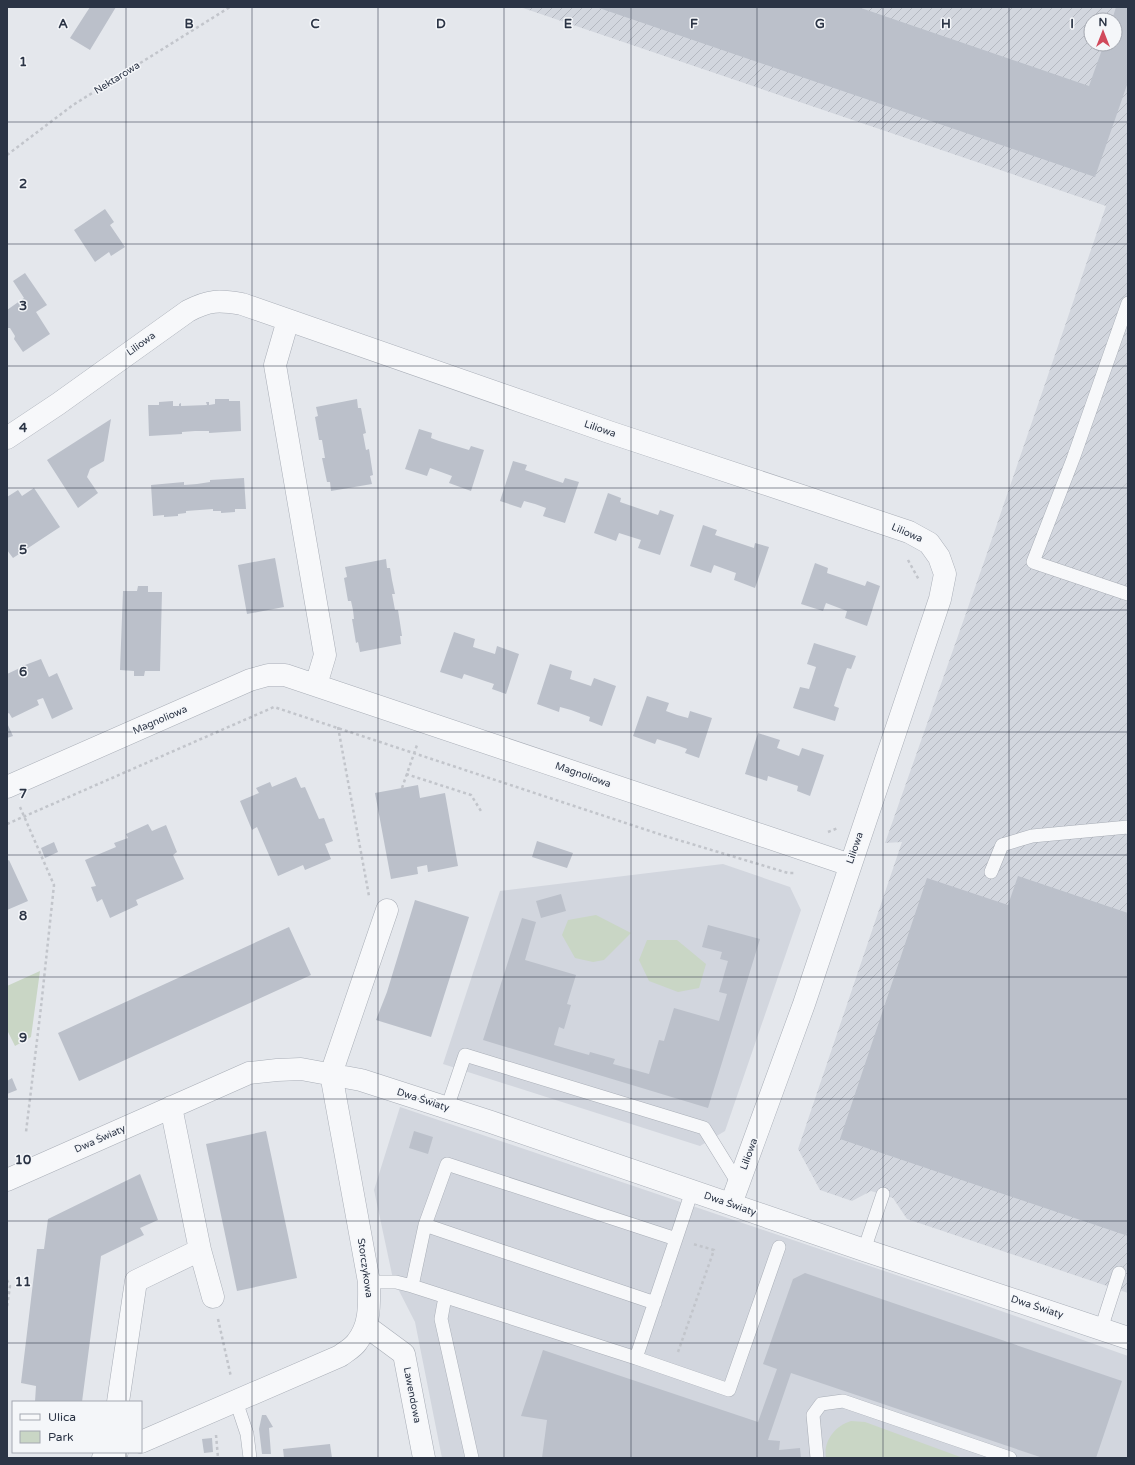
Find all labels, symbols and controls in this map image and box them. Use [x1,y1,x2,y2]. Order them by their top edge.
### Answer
north arrow [1083,12,1123,52]
text: A [58,16,68,32]
text: B [184,16,194,32]
text: C [310,16,320,32]
text: D [436,16,446,32]
text: E [564,16,572,32]
text: F [690,16,698,32]
text: G [815,16,825,32]
text: H [941,16,951,32]
text: I [1070,16,1074,32]
text: N [1099,16,1107,29]
text: 1 [19,54,27,70]
street label: Nektarowa [92,59,142,97]
text: 2 [19,176,27,192]
text: 3 [19,298,27,314]
street label: Liliowa [124,330,158,358]
street label: Liliowa [583,418,617,440]
text: 4 [19,420,28,436]
street label: Liliowa [890,521,924,545]
text: 5 [19,542,27,558]
text: 6 [19,664,27,680]
street label: Magnoliowa [131,703,189,737]
street label: Magnoliowa [554,760,612,790]
text: 7 [19,786,27,802]
street label: Liliowa [844,831,866,865]
text: 8 [19,908,27,924]
text: 9 [19,1030,27,1046]
street label: Dwa Światy [395,1086,451,1114]
street label: Dwa Światy [73,1122,128,1156]
street label: Liliowa [738,1137,760,1171]
text: 10 [15,1152,31,1168]
street label: Dwa Światy [702,1189,758,1219]
street label: Storczykowa [355,1237,375,1299]
text: 11 [15,1274,31,1290]
street label: Dwa Światy [1009,1293,1065,1321]
street label: Lawendowa [401,1366,423,1424]
legend [12,1401,142,1453]
text: Ulica [48,1410,76,1424]
text: Park [48,1430,74,1444]

